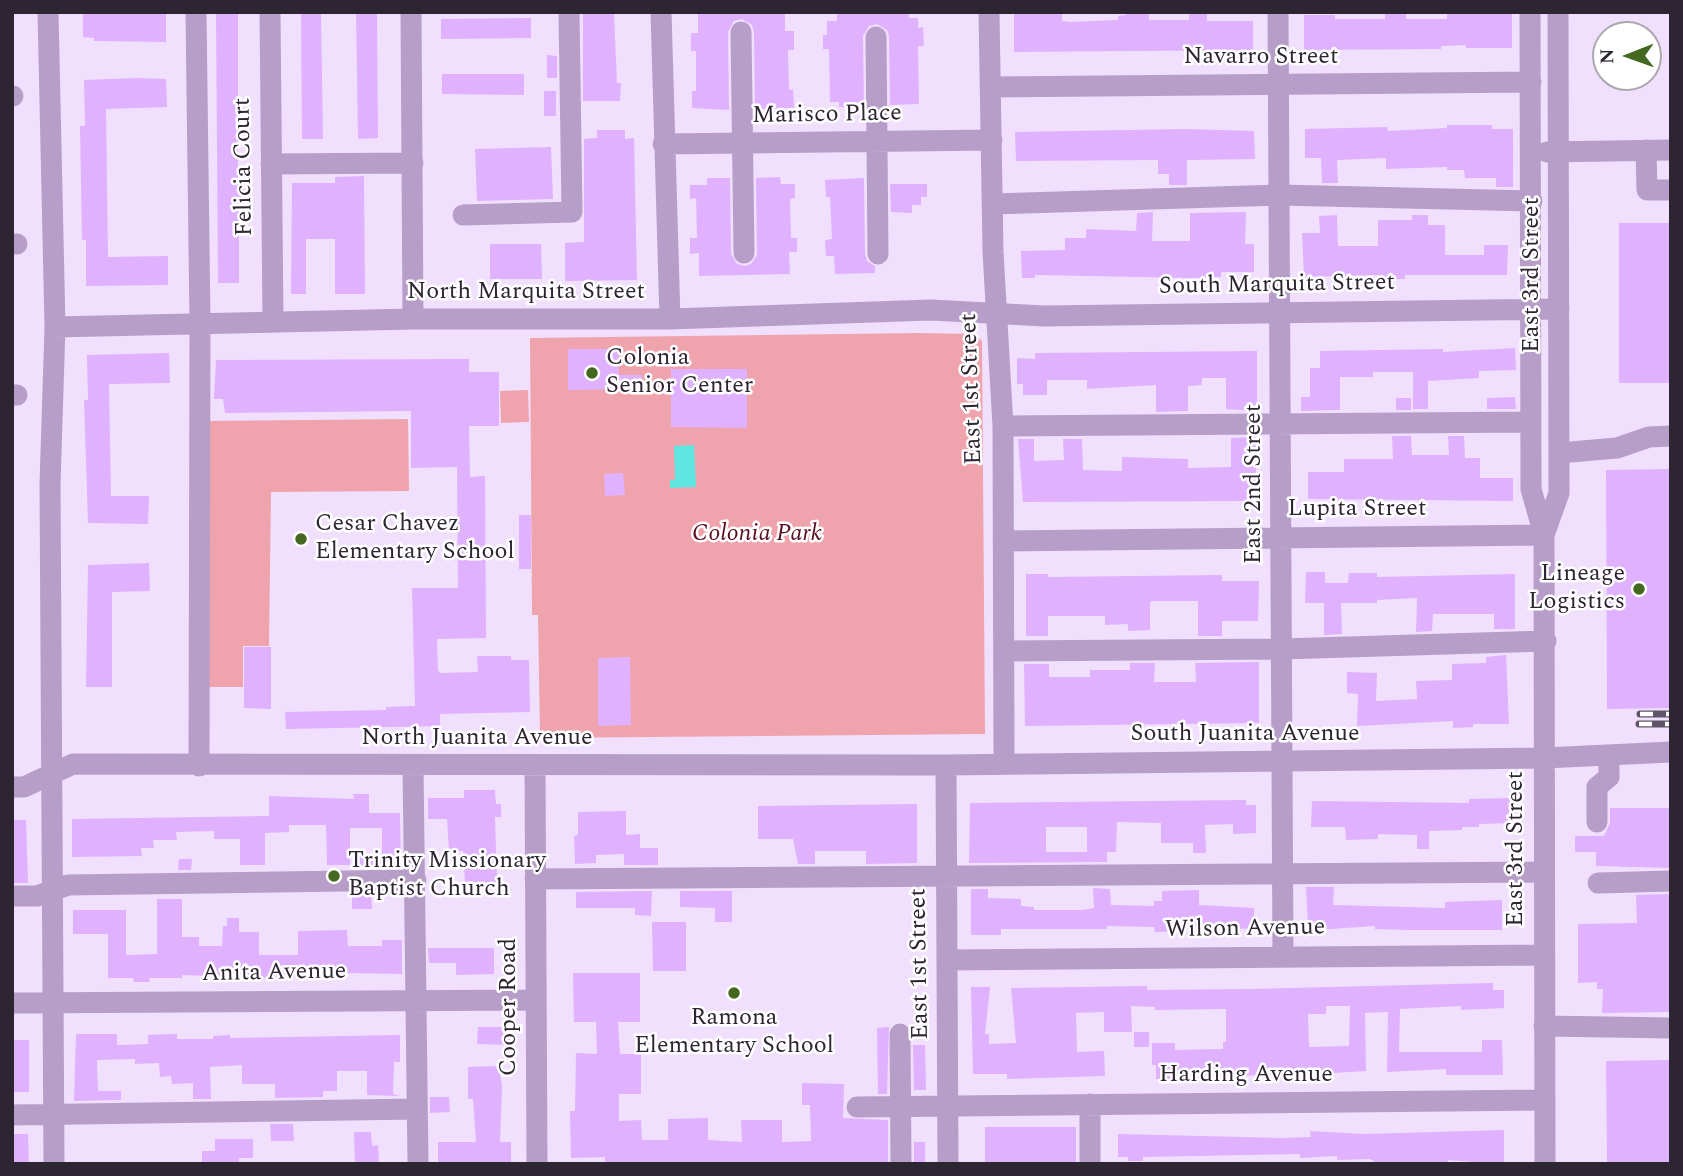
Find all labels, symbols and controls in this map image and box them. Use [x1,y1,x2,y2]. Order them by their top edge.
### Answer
north arrow [1592,21,1662,91]
street label: Navarro Street [1184,44,1338,72]
text: N [1593,48,1622,64]
street label: Felicia Court [229,97,261,237]
street label: Marisco Place [752,100,902,132]
street label: East 3rd Street [1519,197,1547,353]
street label: South Marquita Street [1159,270,1395,302]
street label: North Marquita Street [407,279,645,307]
street label: East 1st Street [956,313,990,465]
place label: Colonia Senior Center [606,345,753,401]
marker: Colonia Senior Center [584,365,600,381]
street label: East 2nd Street [1241,404,1269,564]
street label: Lupita Street [1288,496,1426,524]
place label: Cesar Chavez Elementary School [315,511,515,567]
park label: Colonia Park [692,521,822,549]
marker: Cesar Chavez Elementary School [293,531,309,547]
place label: Lineage Logistics [1528,561,1625,617]
marker: Lineage Logistics [1631,581,1647,597]
street label: South Juanita Avenue [1130,721,1360,749]
street label: North Juanita Avenue [361,725,593,753]
street label: East 3rd Street [1503,771,1531,927]
place label: Trinity Missionary Baptist Church [348,848,546,904]
marker: Trinity Missionary Baptist Church [326,868,342,884]
street label: East 1st Street [905,888,937,1040]
street label: Wilson Avenue [1165,914,1325,946]
street label: Cooper Road [496,938,524,1076]
street label: Anita Avenue [201,958,347,990]
marker: Ramona Elementary School [726,985,742,1001]
place label: Ramona Elementary School [634,1005,834,1061]
street label: Harding Avenue [1159,1062,1333,1090]

